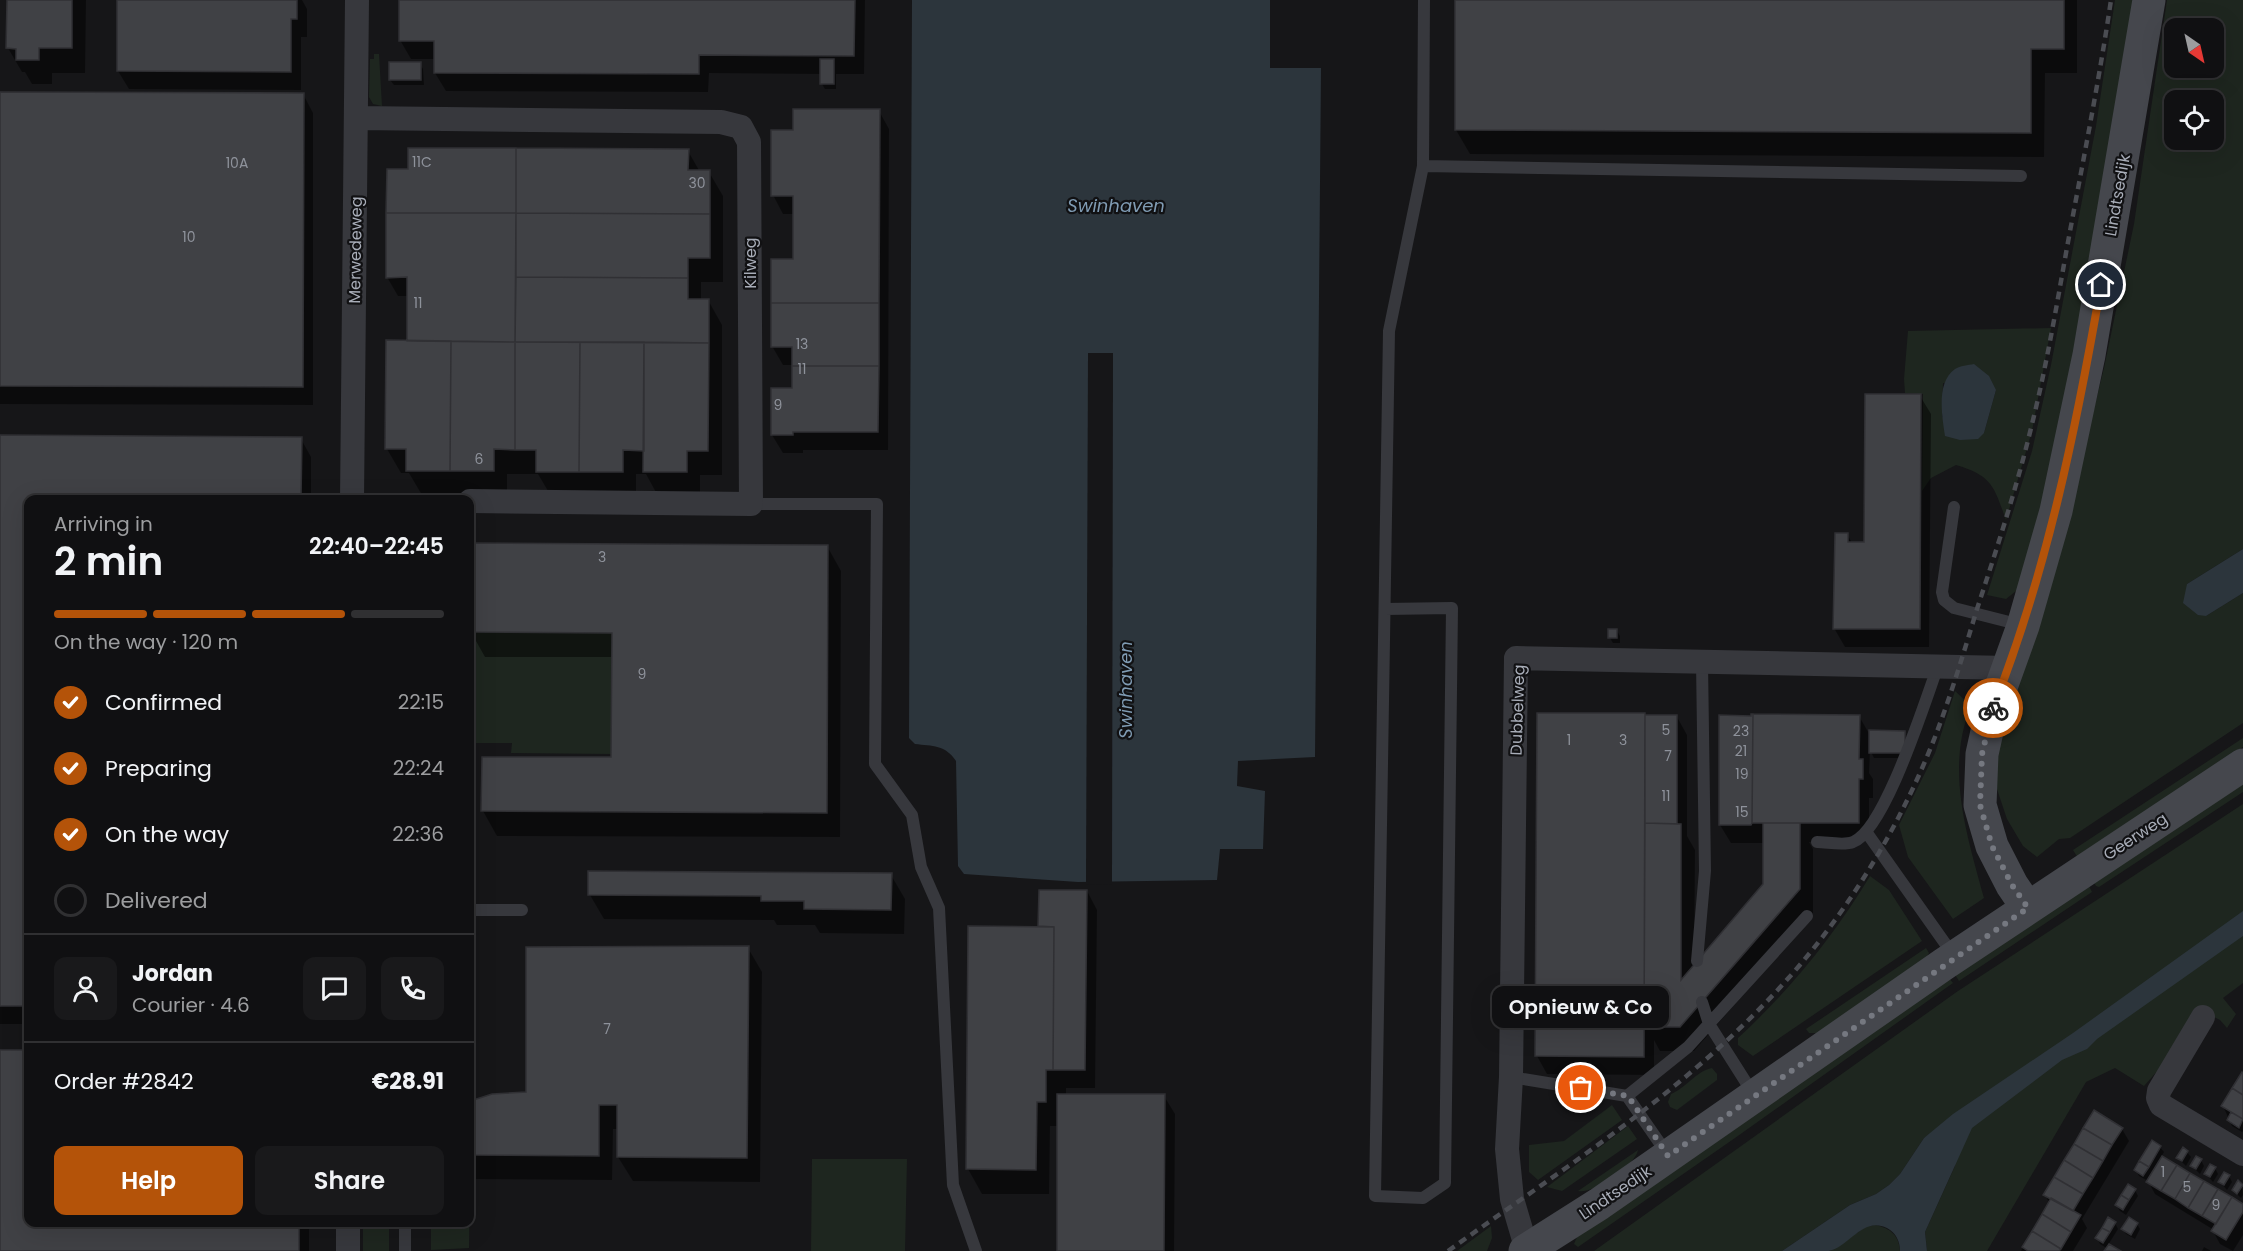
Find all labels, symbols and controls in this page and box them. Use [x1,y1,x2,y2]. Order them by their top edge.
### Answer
north arrow [2164,18,2224,78]
map controls [2164,18,2224,150]
button: locate [2164,90,2224,150]
street label: Lindtsedijk [2099,151,2136,238]
house number: 11C [412,152,432,172]
house number: 10A [226,153,248,173]
house number: 30 [688,173,706,193]
water label: Swinhaven [1067,193,1165,218]
street label: Merwedeweg [343,196,368,304]
house number: 10 [182,227,196,247]
street label: Kilweg [739,237,762,289]
pin [2075,259,2126,310]
icon: home [2084,268,2117,301]
house number: 11 [414,293,422,313]
house number: 13 [796,334,808,354]
house number: 11 [798,359,806,379]
house number: 9 [774,395,782,415]
house number: 6 [475,449,484,469]
text: Arriving in [54,510,153,538]
text: 22:40–22:45 [309,531,444,562]
text: 2 min [54,534,163,589]
house number: 3 [598,547,606,567]
text: On the way · 120 m [54,628,238,656]
water label: Swinhaven [1113,641,1138,739]
house number: 9 [638,664,646,684]
street label: Dubbelweg [1504,664,1531,756]
courier [1963,678,2023,738]
icon: check [54,686,87,719]
text: Confirmed [105,687,222,718]
text: 22:15 [398,688,444,716]
icon: bike [1977,692,2010,725]
house number: 5 [1662,720,1670,740]
house number: 23 [1733,721,1749,741]
house number: 1 [1567,730,1571,750]
house number: 3 [1619,730,1627,750]
house number: 21 [1735,741,1747,761]
house number: 7 [1664,746,1672,766]
icon: check [54,752,87,785]
text: Preparing [105,753,212,784]
text: 22:24 [393,754,444,782]
house number: 19 [1735,764,1749,784]
house number: 11 [1662,786,1670,806]
house number: 15 [1735,802,1749,822]
street label: Geerweg [2099,807,2172,866]
icon: check [54,818,87,851]
text: On the way [105,819,229,850]
text: 22:36 [392,820,444,848]
text: Delivered [105,885,208,916]
button: person [54,957,117,1020]
button: chat [303,957,366,1020]
button: phone [381,957,444,1020]
text: Jordan [132,958,213,989]
callout: Opnieuw & Co [1492,986,1670,1028]
text: Courier · 4.6 [132,991,250,1019]
text: Opnieuw & Co [1509,993,1652,1021]
house number: 7 [603,1019,611,1039]
pin [1555,1062,1606,1113]
text: Order #2842 [54,1066,194,1097]
text: €28.91 [372,1066,444,1097]
icon: bag [1564,1071,1597,1104]
button: Help [54,1146,243,1215]
button: Share [255,1146,444,1215]
street label: Lindtsedijk [1574,1159,1657,1225]
house number: 1 [2161,1162,2165,1182]
house number: 5 [2183,1177,2191,1197]
house number: 9 [2212,1195,2220,1215]

